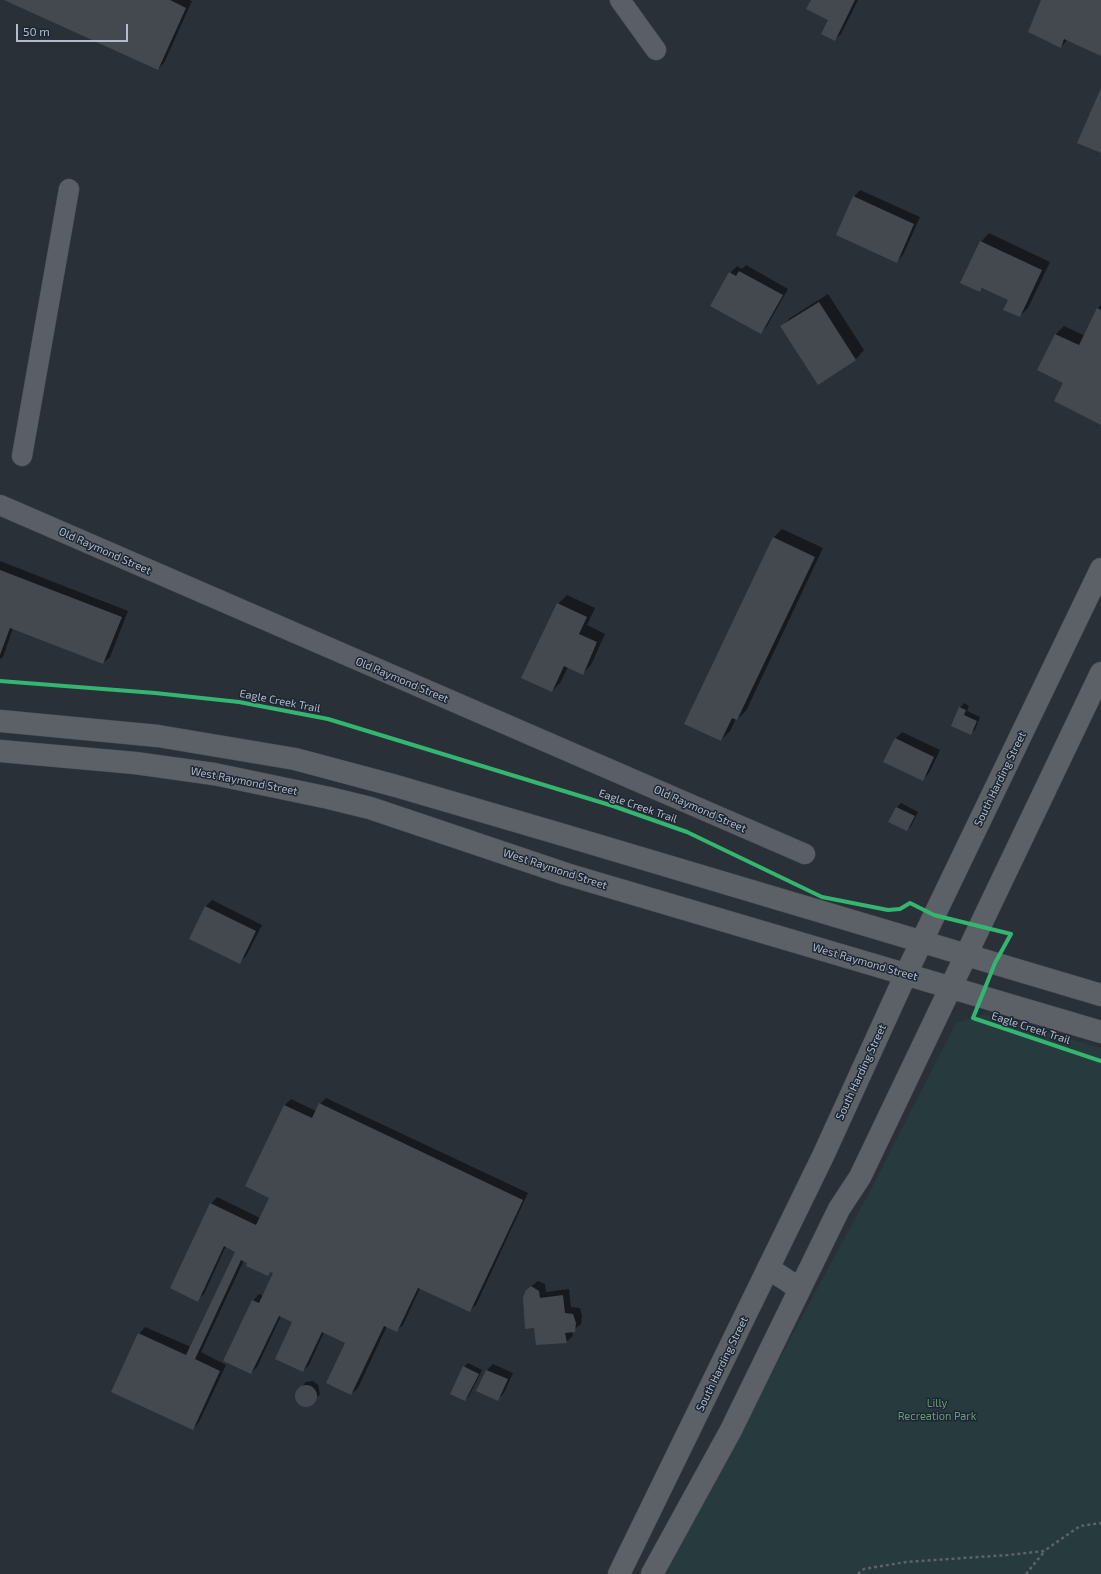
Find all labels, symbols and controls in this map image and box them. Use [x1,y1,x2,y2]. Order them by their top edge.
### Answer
scale bar [18,16,130,42]
text: 50 m [23,24,50,38]
street label: Old Raymond Street [57,525,153,577]
street label: Old Raymond Street [354,654,450,706]
street label: Eagle Creek Trail [238,687,322,715]
street label: South Harding Street [971,729,1029,829]
street label: West Raymond Street [189,764,299,798]
street label: Old Raymond Street [652,783,748,835]
street label: Eagle Creek Trail [597,786,679,826]
street label: West Raymond Street [501,846,609,892]
street label: West Raymond Street [811,941,919,983]
street label: Eagle Creek Trail [990,1009,1072,1047]
street label: South Harding Street [833,1022,889,1122]
street label: South Harding Street [693,1314,751,1414]
park label: Lilly Recreation Park [898,1396,976,1422]

